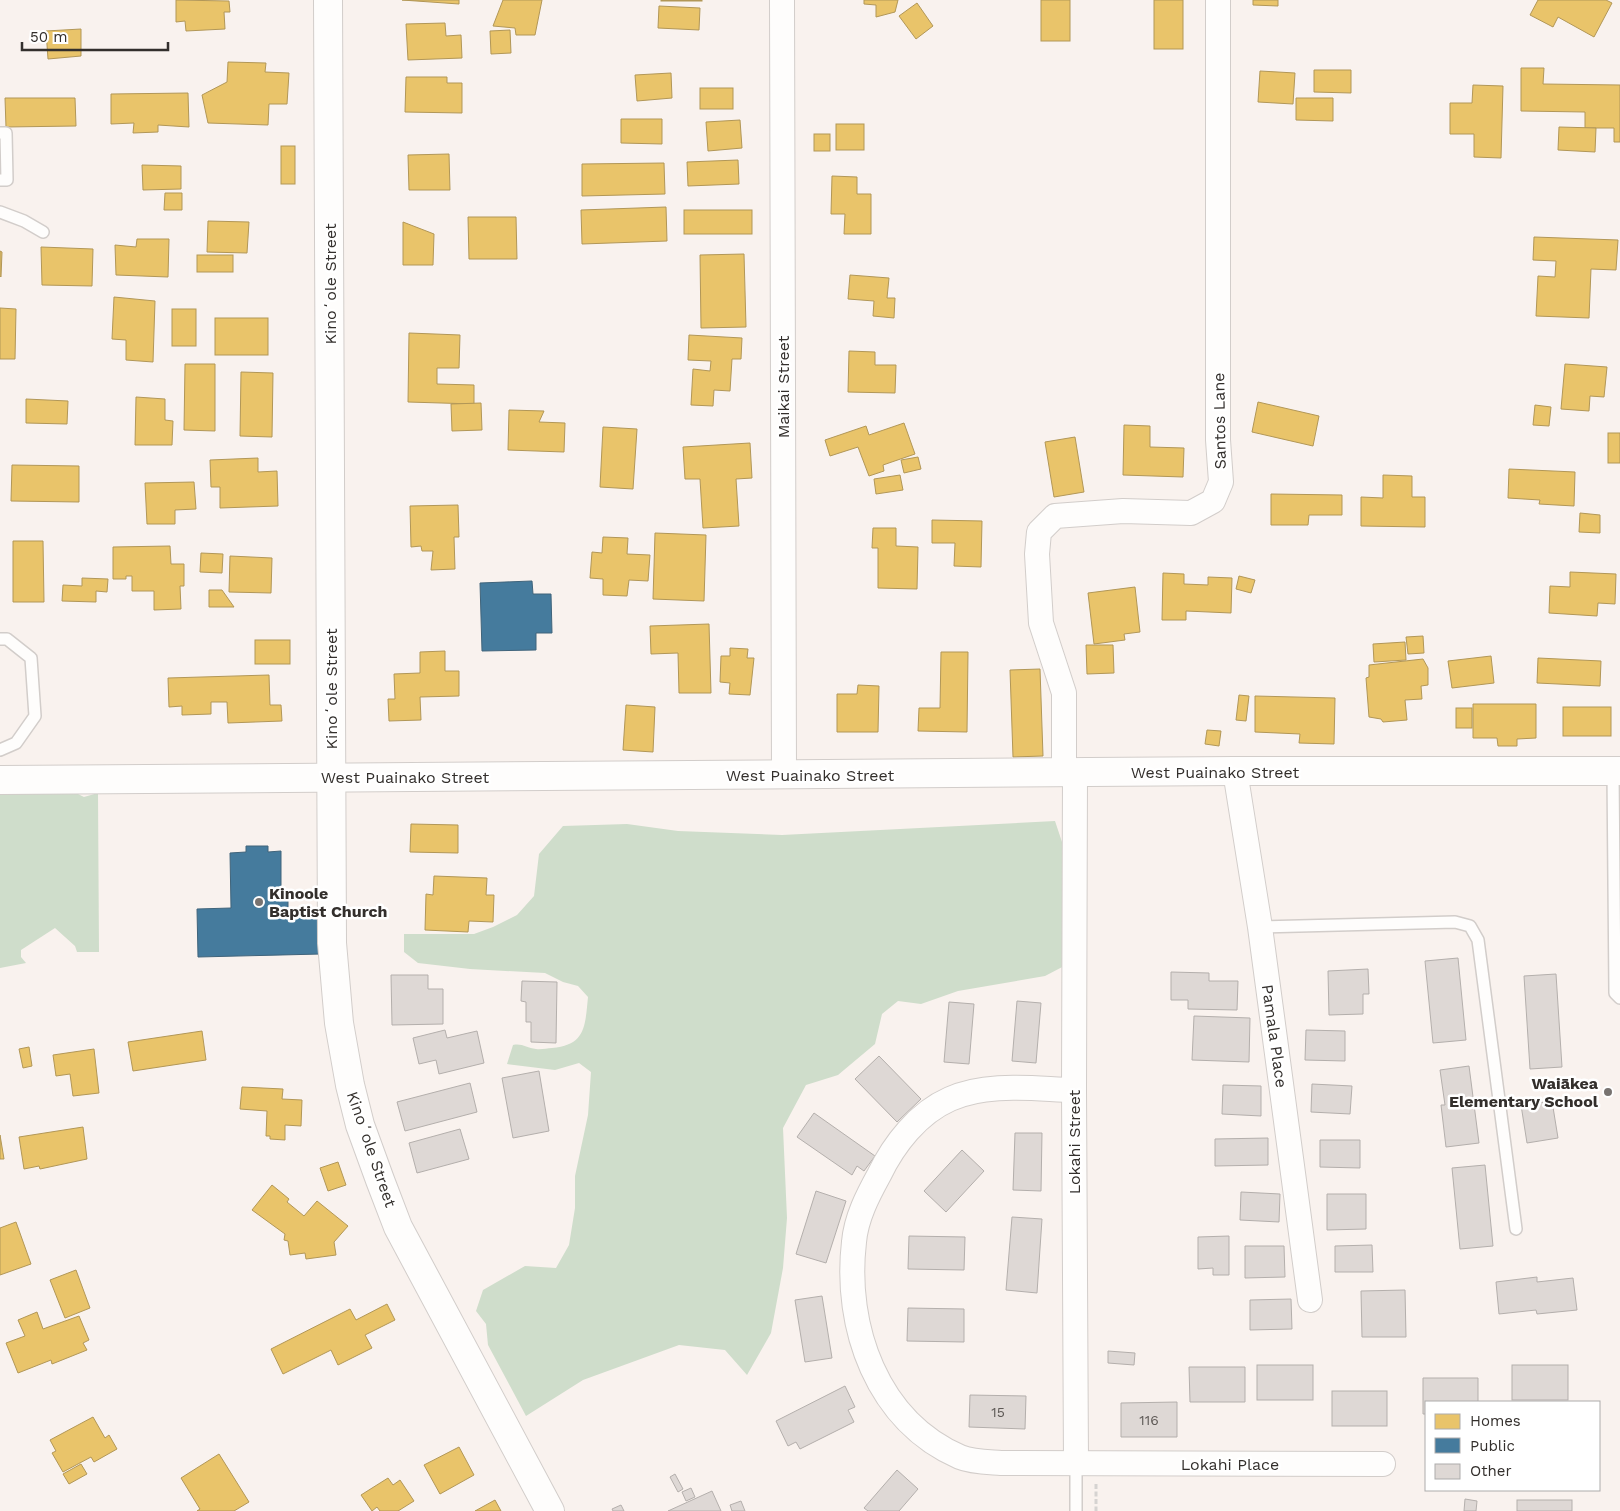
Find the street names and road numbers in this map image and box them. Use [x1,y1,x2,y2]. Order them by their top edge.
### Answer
street label: Kinoʻole Street [321,223,340,345]
street label: Maikai Street [774,335,793,438]
street label: Santos Lane [1209,372,1230,470]
street label: Kinoʻole Street [322,628,341,750]
street label: West Puainako Street [1131,763,1300,782]
street label: West Puainako Street [726,766,895,785]
street label: West Puainako Street [321,768,490,787]
street label: Pamala Place [1258,983,1291,1089]
street label: Kinoʻole Street [343,1089,400,1210]
street label: Lokahi Street [1065,1089,1084,1194]
street label: Lokahi Place [1181,1455,1279,1474]

